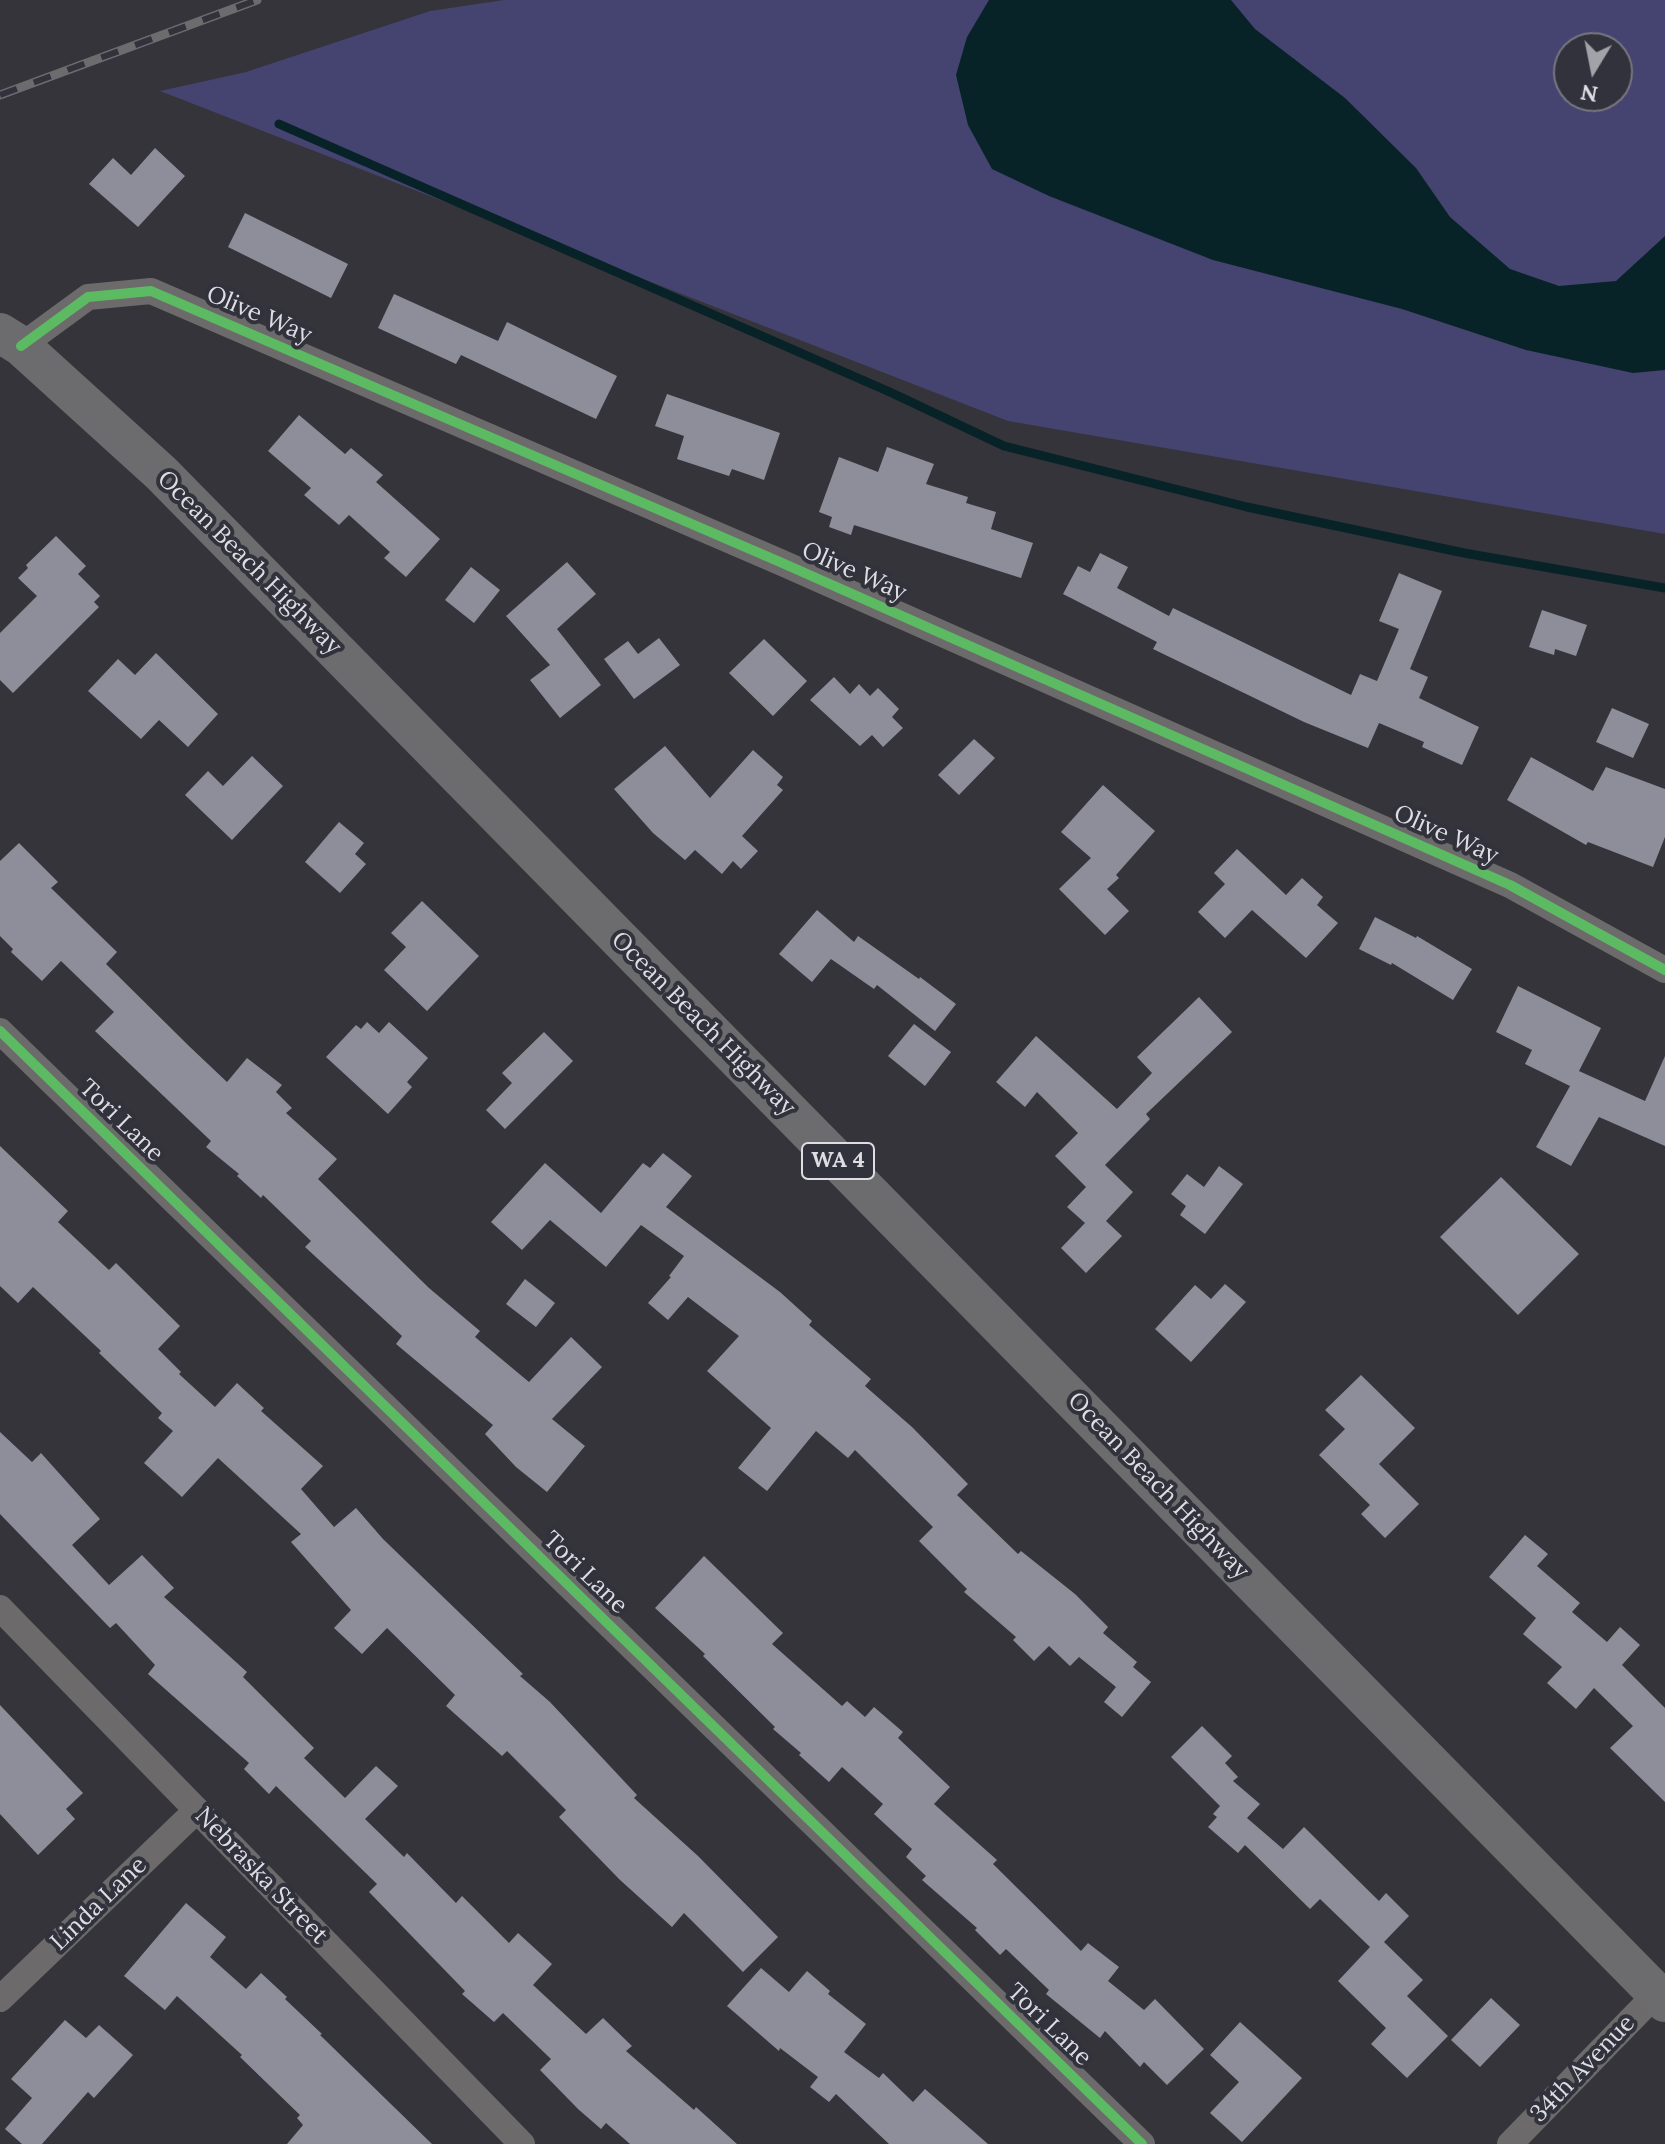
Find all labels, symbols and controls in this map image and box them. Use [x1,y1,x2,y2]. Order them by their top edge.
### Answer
north arrow [1553,32,1633,112]
text: N [1578,78,1600,109]
street label: Olive Way [202,280,316,350]
street label: Ocean Beach Highway [151,465,347,661]
street label: Olive Way [797,536,911,608]
street label: Olive Way [1389,799,1503,871]
street label: Ocean Beach Highway [605,926,801,1122]
street label: Tori Lane [73,1074,169,1168]
road number: WA 4 [802,1143,874,1179]
street label: Ocean Beach Highway [1061,1387,1255,1585]
street label: Tori Lane [537,1526,633,1620]
street label: Nebraska Street [189,1802,333,1950]
street label: Linda Lane [45,1851,153,1957]
street label: Tori Lane [1001,1978,1097,2072]
street label: 34th Avenue [1525,2009,1641,2129]

